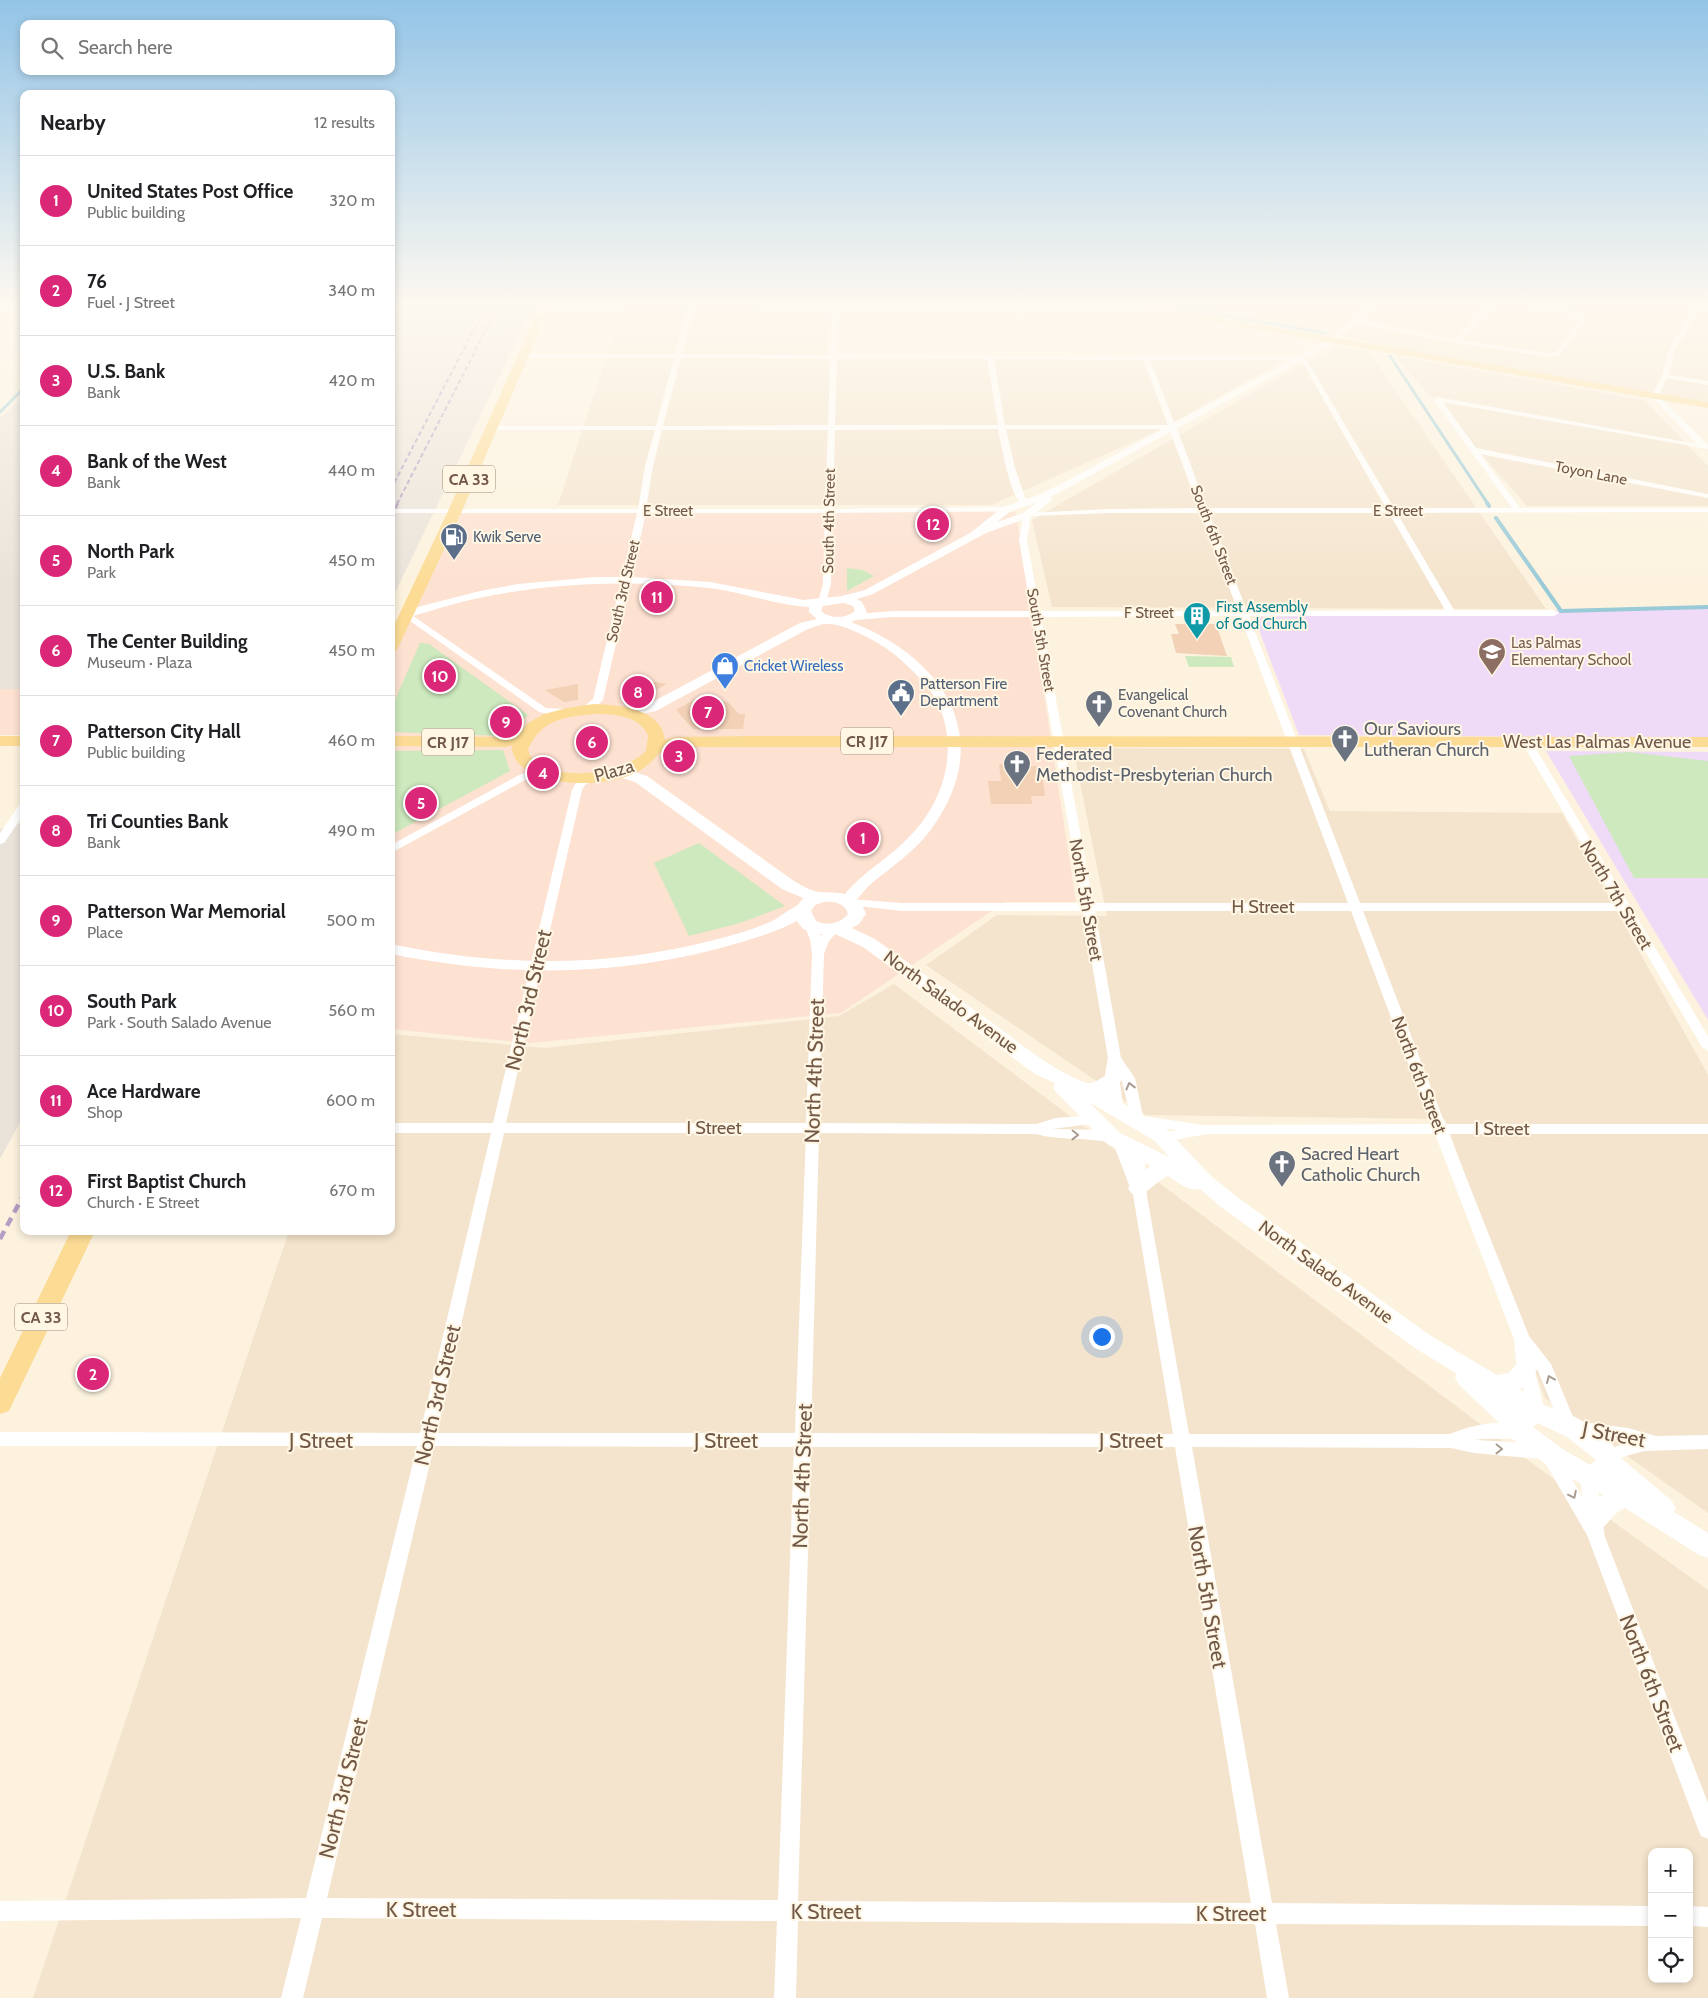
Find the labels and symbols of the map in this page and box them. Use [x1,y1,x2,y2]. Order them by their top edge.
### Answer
street label: Toyon Lane [1553,457,1629,489]
road number: CA 33 [443,466,495,492]
street label: South 4th Street [819,468,839,574]
street label: South 6th Street [1187,483,1241,587]
street label: E Street [643,502,693,520]
street label: E Street [1373,502,1423,520]
pin: 12 [917,505,949,543]
fuel station icon: Kwik Serve [439,522,469,561]
place label: Kwik Serve [473,528,541,546]
street label: South 3rd Street [602,538,644,644]
pin: 11 [641,578,673,616]
street label: South 5th Street [1023,587,1059,693]
place label: First Assembly of God Church [1216,598,1309,633]
building icon: First Assembly of God Church [1182,601,1212,640]
street label: F Street [1124,604,1174,622]
place label: Las Palmas Elementary School [1511,634,1632,669]
school or university icon: Las Palmas Elementary School [1477,637,1507,676]
shop icon: Cricket Wireless [710,651,740,690]
pin: 10 [424,657,456,695]
place label: Cricket Wireless [744,657,843,675]
pin: 8 [622,673,654,711]
place label: Patterson Fire Department [920,675,1008,710]
public building icon: Patterson Fire Department [886,678,916,717]
place label: Evangelical Covenant Church [1118,686,1227,721]
church icon: Evangelical Covenant Church [1084,689,1114,728]
pin: 7 [692,693,724,731]
pin: 9 [490,703,522,741]
place label: Our Saviours Lutheran Church [1364,718,1489,761]
pin: 6 [576,723,608,761]
church icon: Our Saviours Lutheran Church [1330,724,1360,763]
road number: CR J17 [841,728,893,754]
road number: CR J17 [422,729,474,756]
street label: West Las Palmas Avenue [1503,731,1691,753]
pin: 3 [663,737,695,775]
place label: Federated Methodist-Presbyterian Church [1036,743,1273,786]
church icon: Federated Methodist-Presbyterian Church [1002,749,1032,788]
pin: 4 [527,754,559,792]
street label: Plaza [592,755,637,787]
pin: 5 [405,784,437,822]
pin: 1 [847,819,879,857]
street label: North 5th Street [1064,837,1108,963]
street label: North 7th Street [1575,837,1657,953]
street label: H Street [1231,896,1295,918]
street label: North 3rd Street [500,927,556,1073]
street label: North Salado Avenue [879,946,1023,1058]
street label: North 4th Street [799,998,829,1144]
street label: North 6th Street [1386,1013,1452,1137]
one-way arrow [1125,1082,1136,1091]
street label: I Street [687,1117,741,1139]
street label: I Street [1475,1118,1529,1140]
one-way arrow [1071,1130,1079,1140]
place label: Sacred Heart Catholic Church [1301,1143,1420,1186]
church icon: Sacred Heart Catholic Church [1267,1149,1297,1188]
street label: North Salado Avenue [1254,1216,1398,1328]
road number: CA 33 [15,1304,67,1330]
street label: North 3rd Street [409,1322,465,1468]
your location [1089,1324,1115,1350]
pin: 2 [77,1355,109,1393]
one-way arrow [1545,1375,1556,1384]
street label: North 4th Street [787,1403,817,1549]
street label: J Street [1579,1415,1648,1452]
street label: J Street [288,1428,353,1453]
street label: J Street [693,1428,758,1453]
street label: J Street [1098,1428,1163,1453]
one-way arrow [1495,1444,1503,1454]
one-way arrow [1567,1490,1577,1499]
street label: North 5th Street [1183,1524,1233,1670]
street label: North 6th Street [1614,1611,1690,1755]
street label: North 3rd Street [313,1715,373,1861]
street label: K Street [386,1897,456,1922]
street label: K Street [791,1899,861,1924]
street label: K Street [1196,1901,1266,1926]

